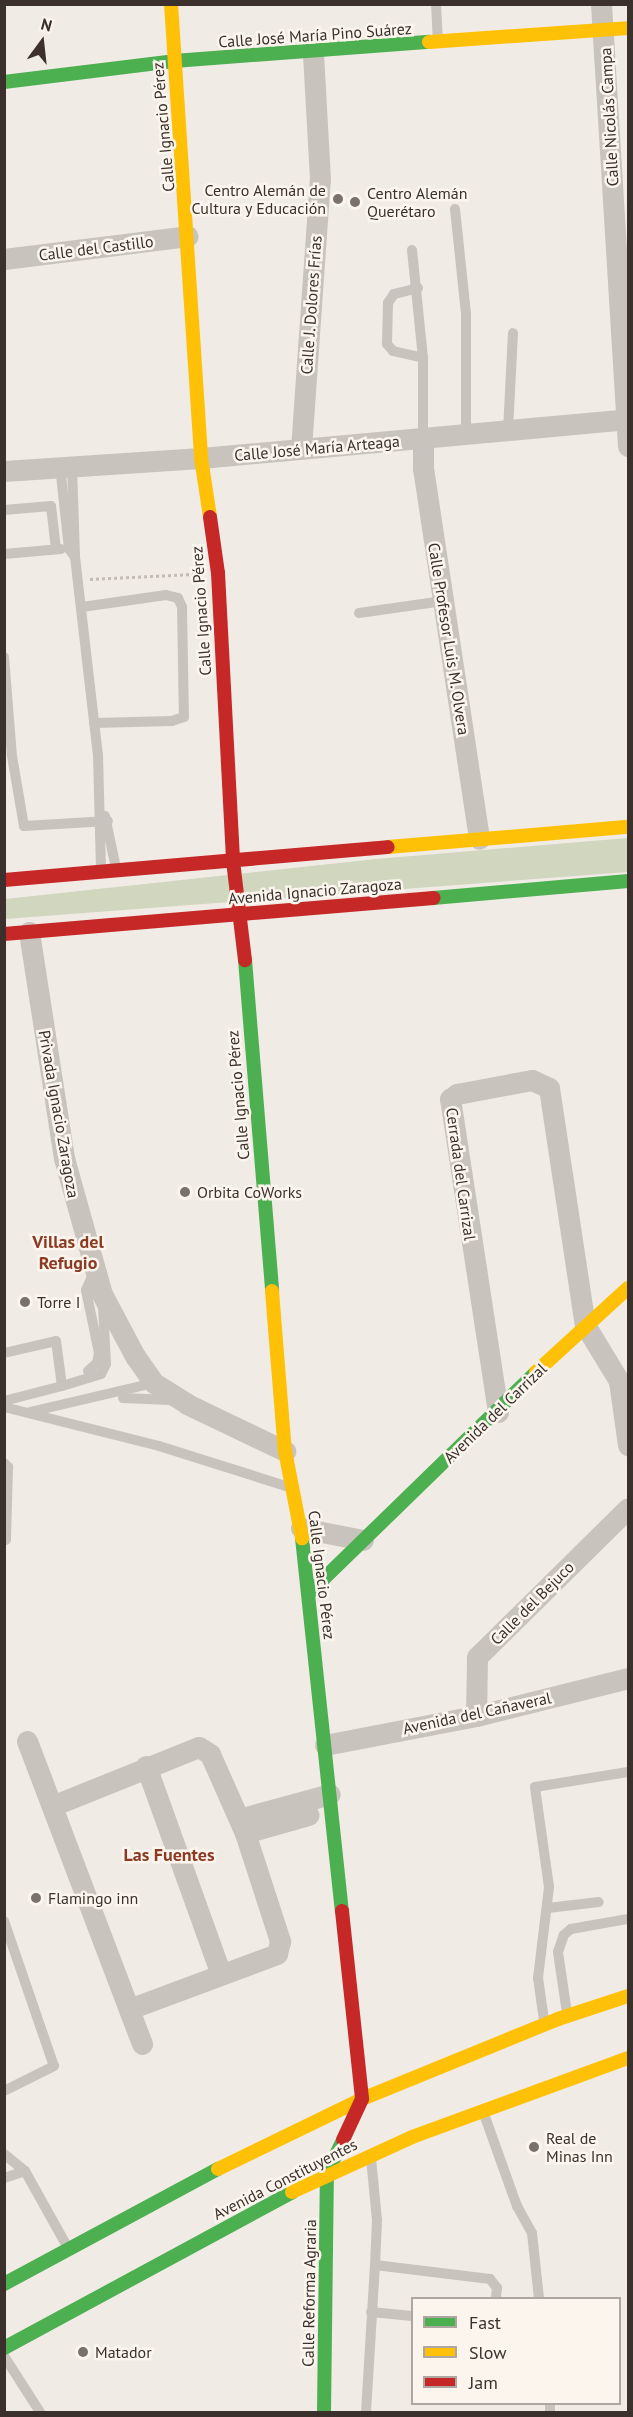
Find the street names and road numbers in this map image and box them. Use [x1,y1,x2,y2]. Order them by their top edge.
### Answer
street label: Calle José María Pino Suárez [218,19,412,51]
street label: Calle Nicolás Campa [596,47,622,187]
street label: Calle Ignacio Pérez [148,61,178,193]
street label: Calle del Castillo [38,231,154,265]
street label: Calle J. Dolores Frías [297,234,325,376]
street label: Calle José María Arteaga [233,431,401,465]
street label: Calle Profesor Luis M. Olvera [424,541,474,737]
street label: Calle Ignacio Pérez [187,546,215,676]
street label: Avenida Ignacio Zaragoza [227,874,403,908]
street label: Privada Ignacio Zaragoza [35,1028,83,1200]
street label: Calle Ignacio Pérez [223,1029,253,1161]
street label: Cerrada del Carrizal [442,1106,480,1242]
street label: Avenida del Carrizal [440,1359,550,1467]
street label: Calle Ignacio Pérez [305,1509,339,1641]
street label: Calle del Bejuco [486,1557,578,1649]
street label: Avenida del Cañaveral [401,1688,553,1738]
street label: Avenida Constituyentes [210,2134,360,2224]
street label: Calle Reforma Agraria [298,2219,320,2367]

